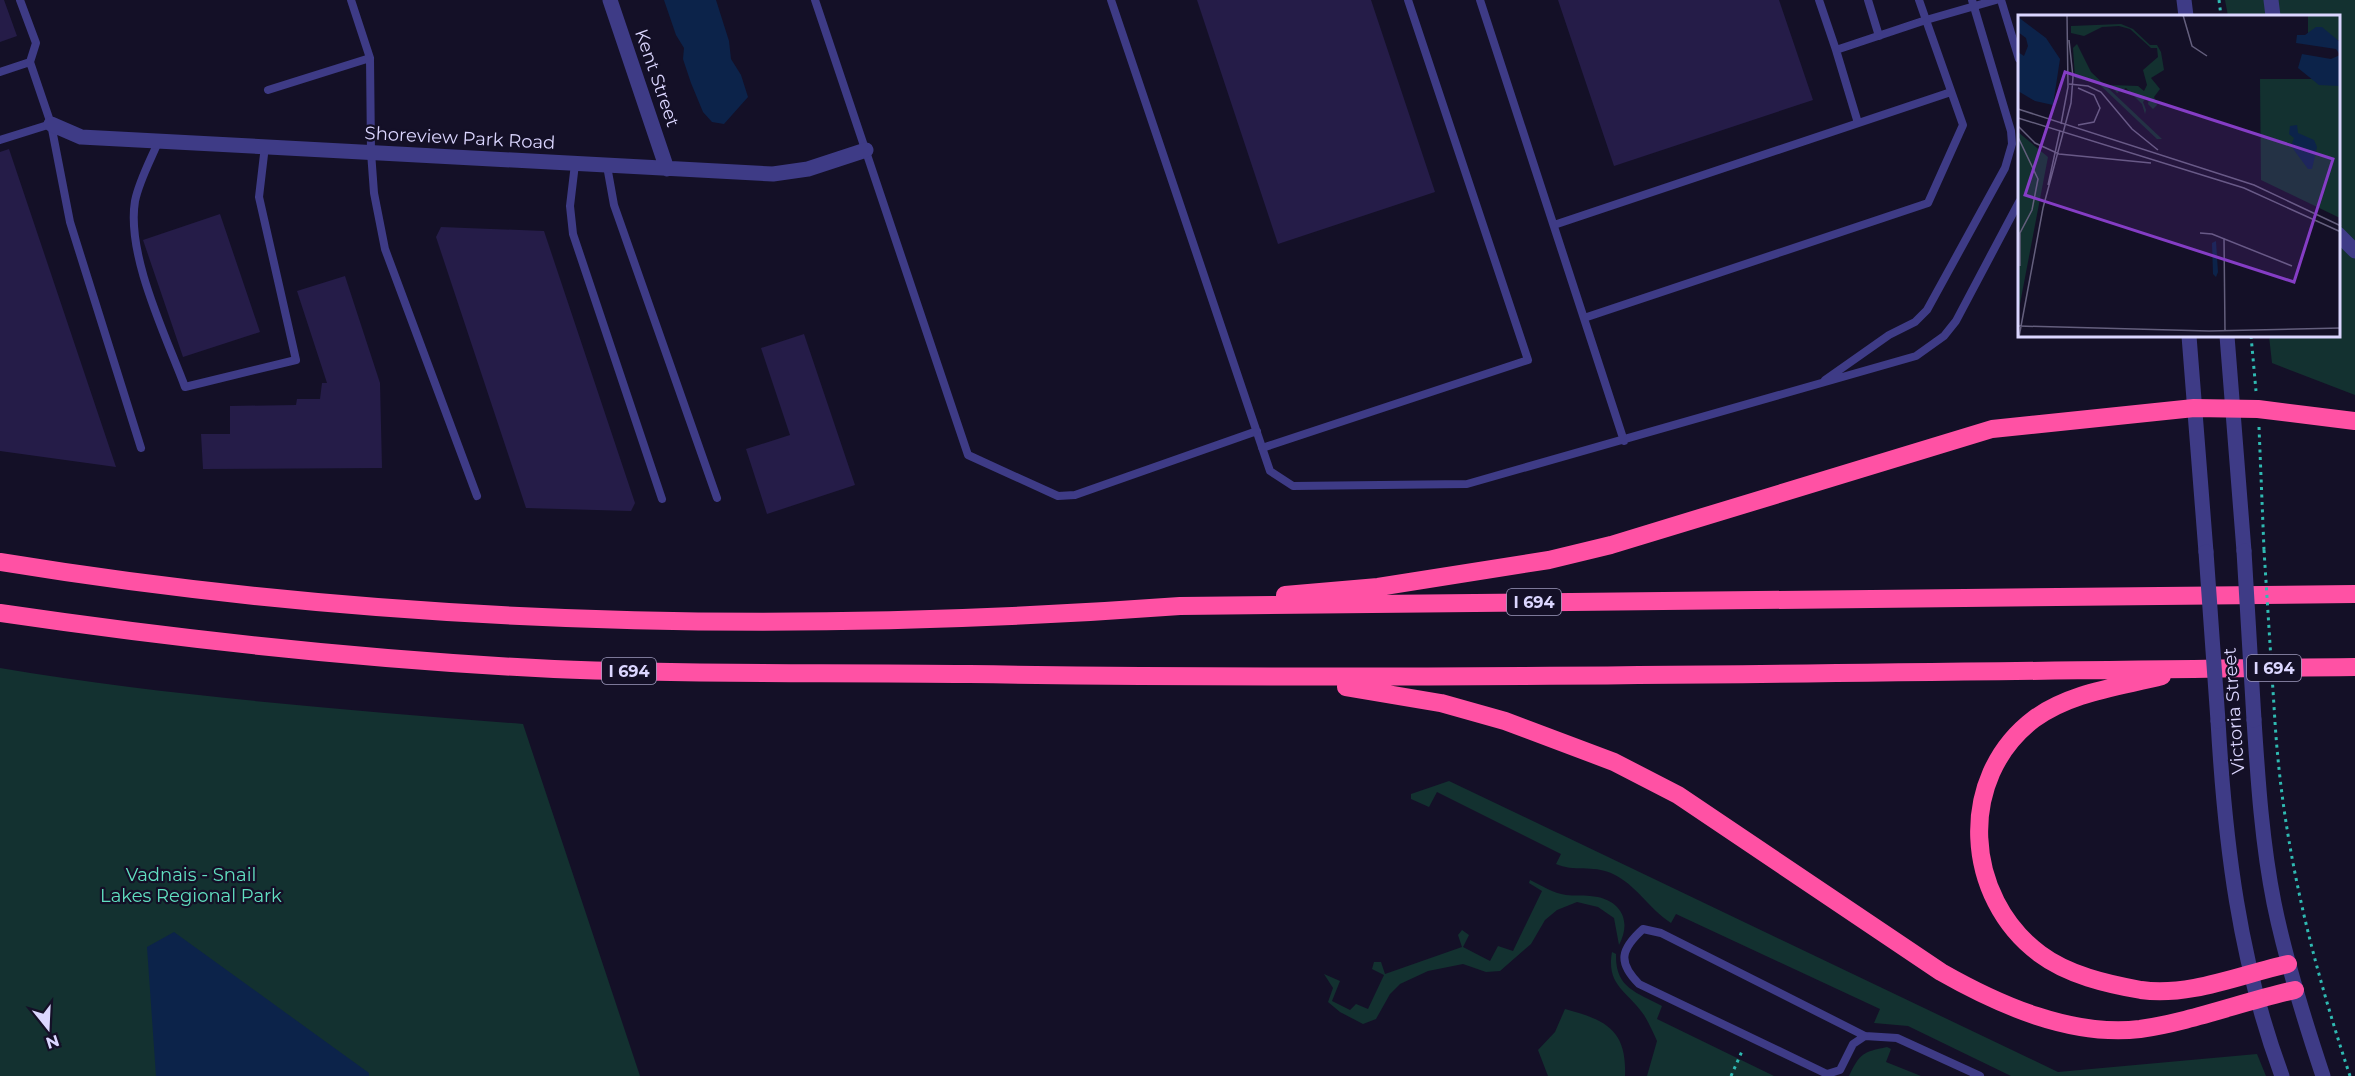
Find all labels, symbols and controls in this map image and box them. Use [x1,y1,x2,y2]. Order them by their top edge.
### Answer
inset map [2018,15,2340,338]
street label: Kent Street [630,26,684,130]
street label: Shoreview Park Road [364,122,556,154]
road number: I 694 [1507,589,1561,615]
street label: Victoria Street [2219,647,2249,775]
road number: I 694 [2247,655,2301,681]
road number: I 694 [602,658,656,684]
park label: Vadnais - Snail Lakes Regional Park [100,864,282,907]
north arrow [18,998,78,1058]
text: N [43,1031,62,1053]

